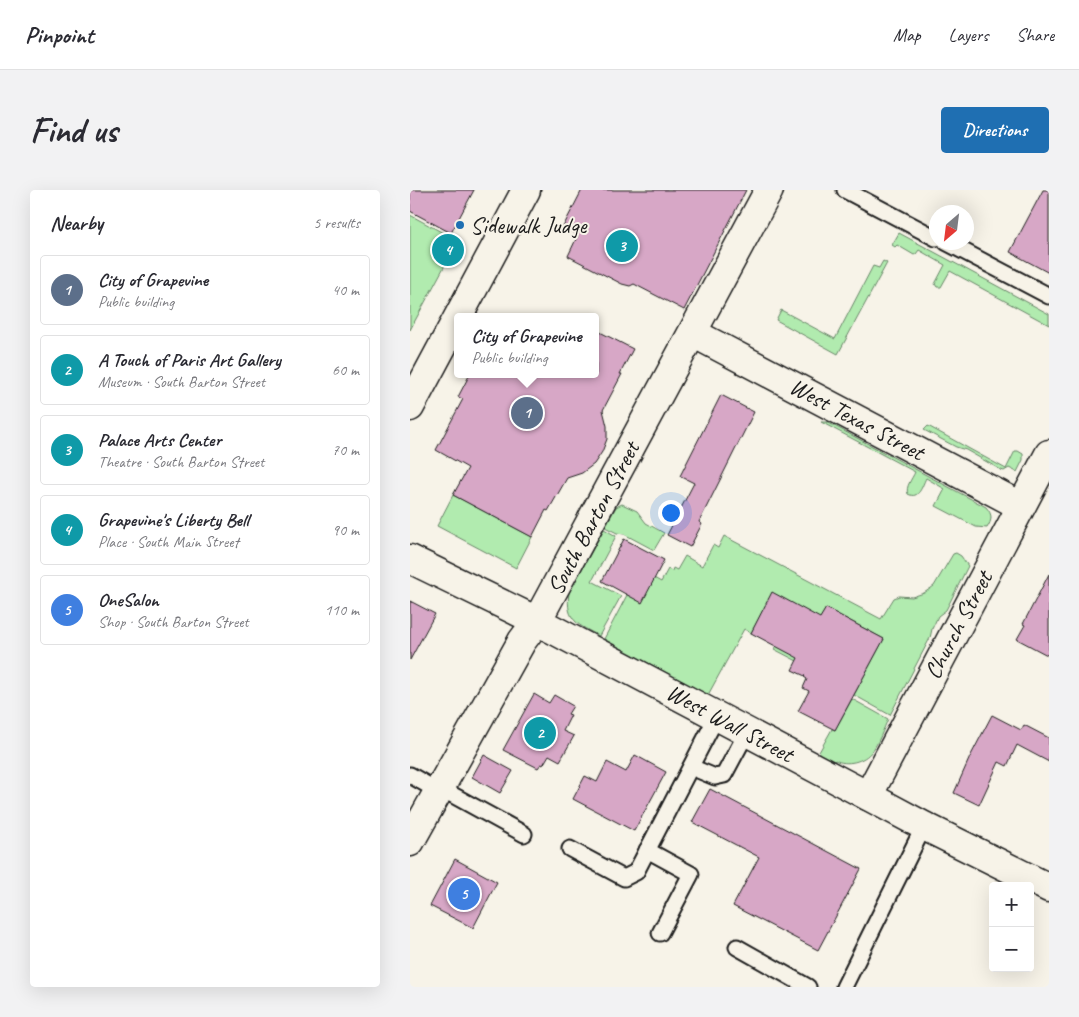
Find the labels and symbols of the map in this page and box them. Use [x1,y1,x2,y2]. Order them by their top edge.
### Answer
north arrow [929,205,974,250]
place label: Sidewalk Judge [470,210,588,240]
marker: Sidewalk Judge [454,219,466,231]
pin: 3 [606,227,638,265]
pin: 4 [432,231,464,269]
street label: West Texas Street [785,371,931,468]
pin: 1 [511,394,543,432]
street label: South Barton Street [540,435,647,600]
your location [658,500,684,526]
street label: Church Street [917,564,1000,684]
street label: West Wall Street [661,677,800,770]
pin: 2 [524,714,556,752]
pin: 5 [448,875,480,913]

